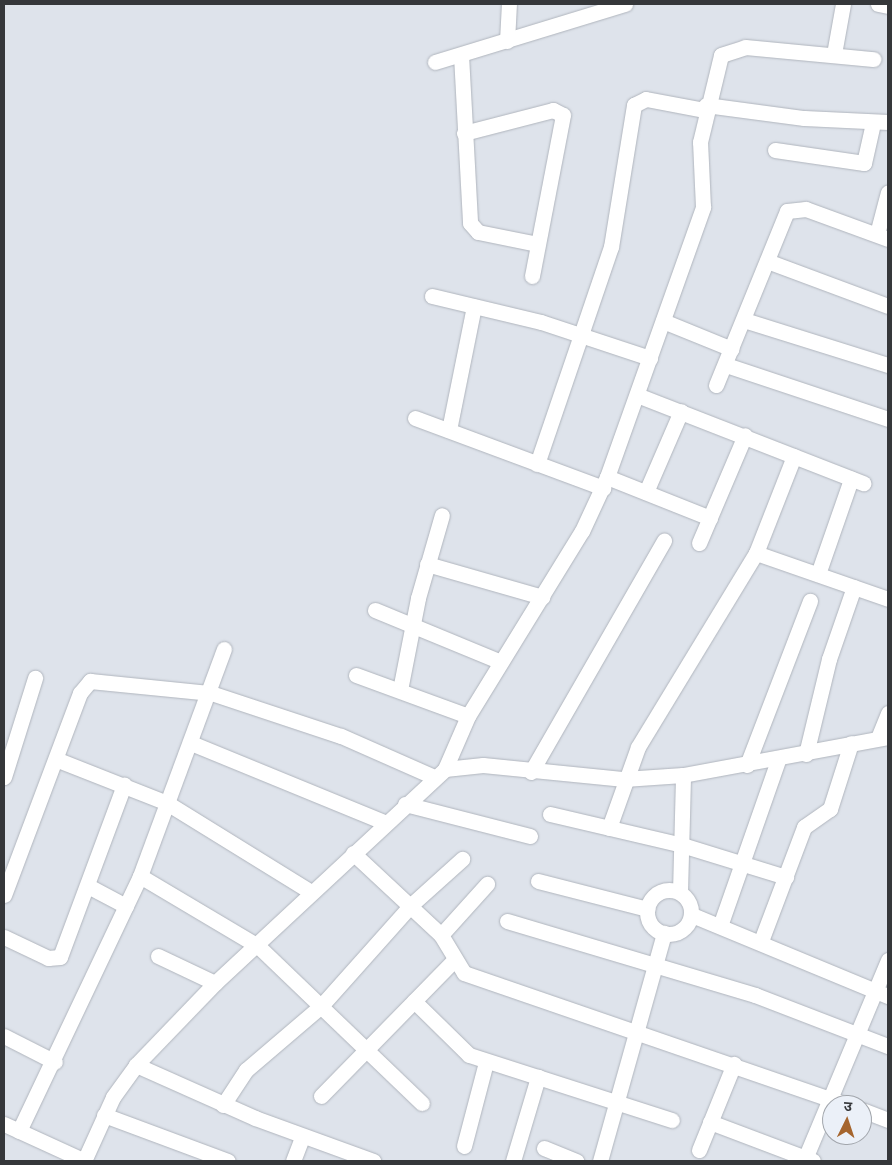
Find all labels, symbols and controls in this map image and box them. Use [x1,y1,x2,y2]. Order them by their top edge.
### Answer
north arrow [822,1095,872,1145]
text: उ [843,1098,853,1114]

